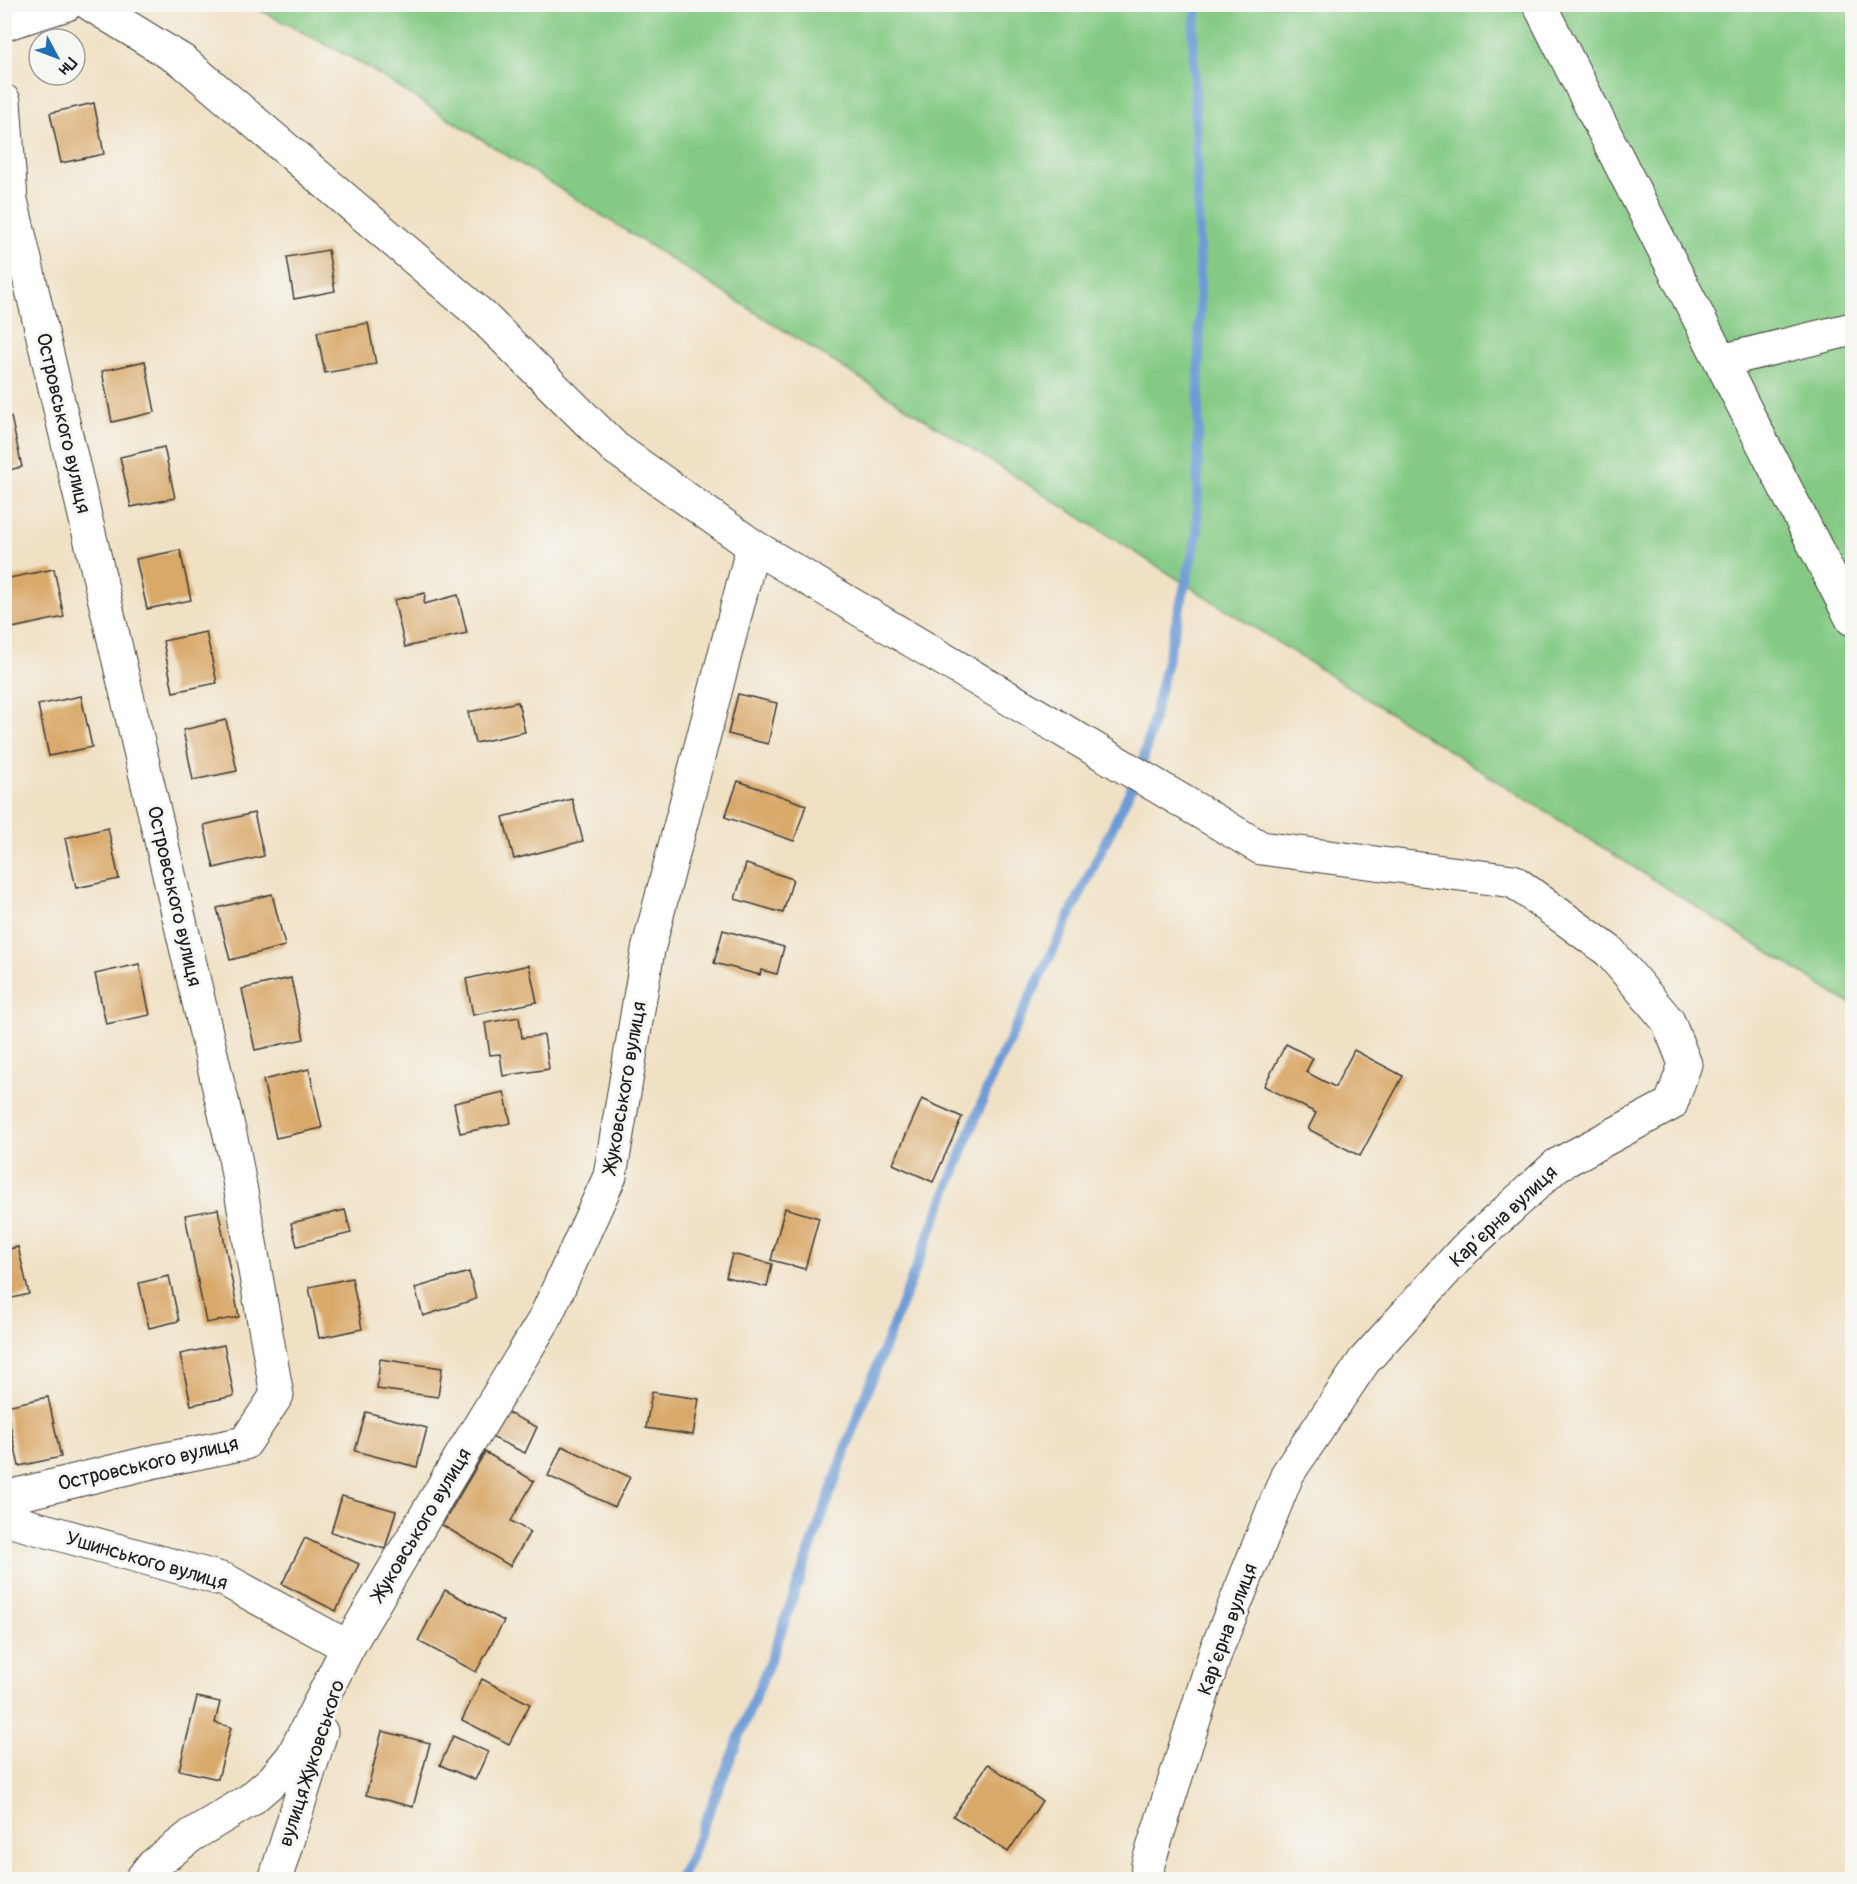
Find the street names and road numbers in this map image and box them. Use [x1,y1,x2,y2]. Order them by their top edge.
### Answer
street label: Островського вулиця [31,330,96,516]
street label: Островського вулиця [142,803,207,989]
street label: Жуковського вулиця [597,999,652,1178]
street label: Карʼєрна вулиця [1444,1160,1563,1273]
street label: Островського вулиця [55,1431,241,1496]
street label: Жуковського вулиця [364,1443,477,1608]
street label: Ушинського вулиця [63,1525,231,1596]
street label: Карʼєрна вулиця [1192,1560,1263,1699]
street label: вулиця Жуковського [273,1677,350,1850]

